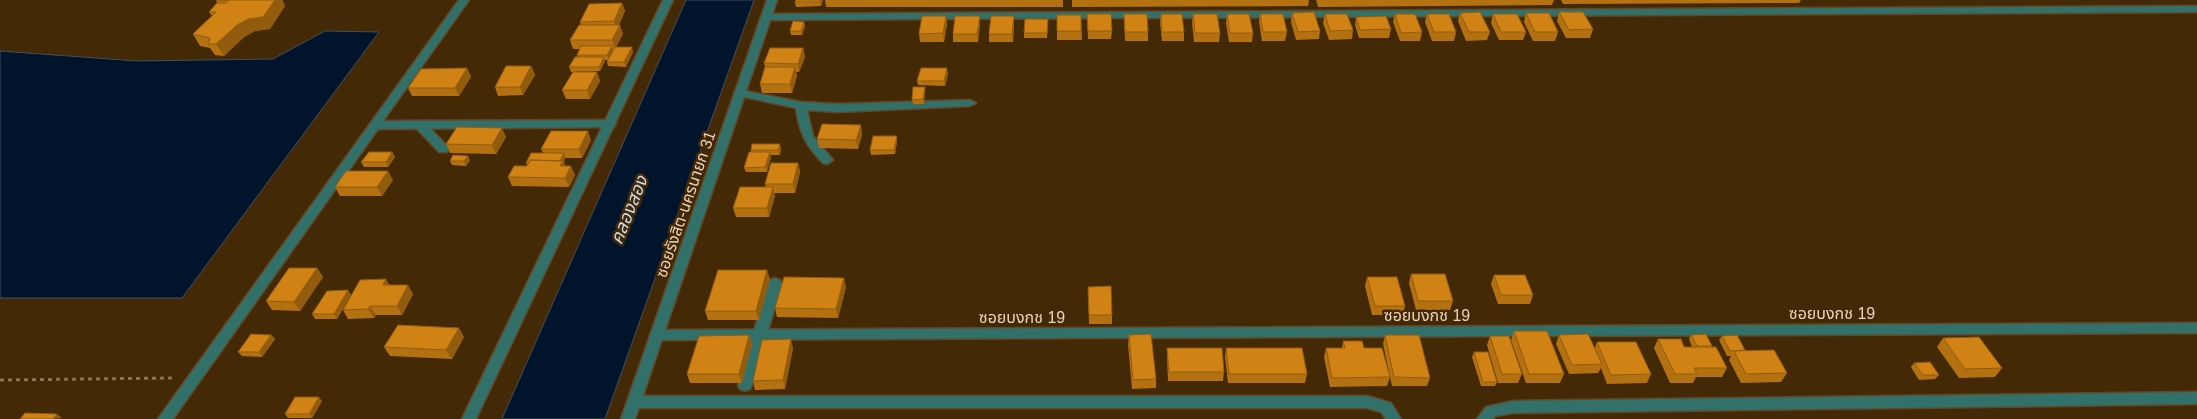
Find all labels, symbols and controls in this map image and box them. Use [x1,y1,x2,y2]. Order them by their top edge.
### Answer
street label: ซอยรังสิต-นครนายก 31 [652,129,719,280]
water label: คลองสอง [606,172,652,247]
street label: ซอยบงกช 19 [1789,305,1875,322]
street label: ซอยบงกช 19 [1384,307,1470,324]
street label: ซอยบงกช 19 [979,309,1065,326]

